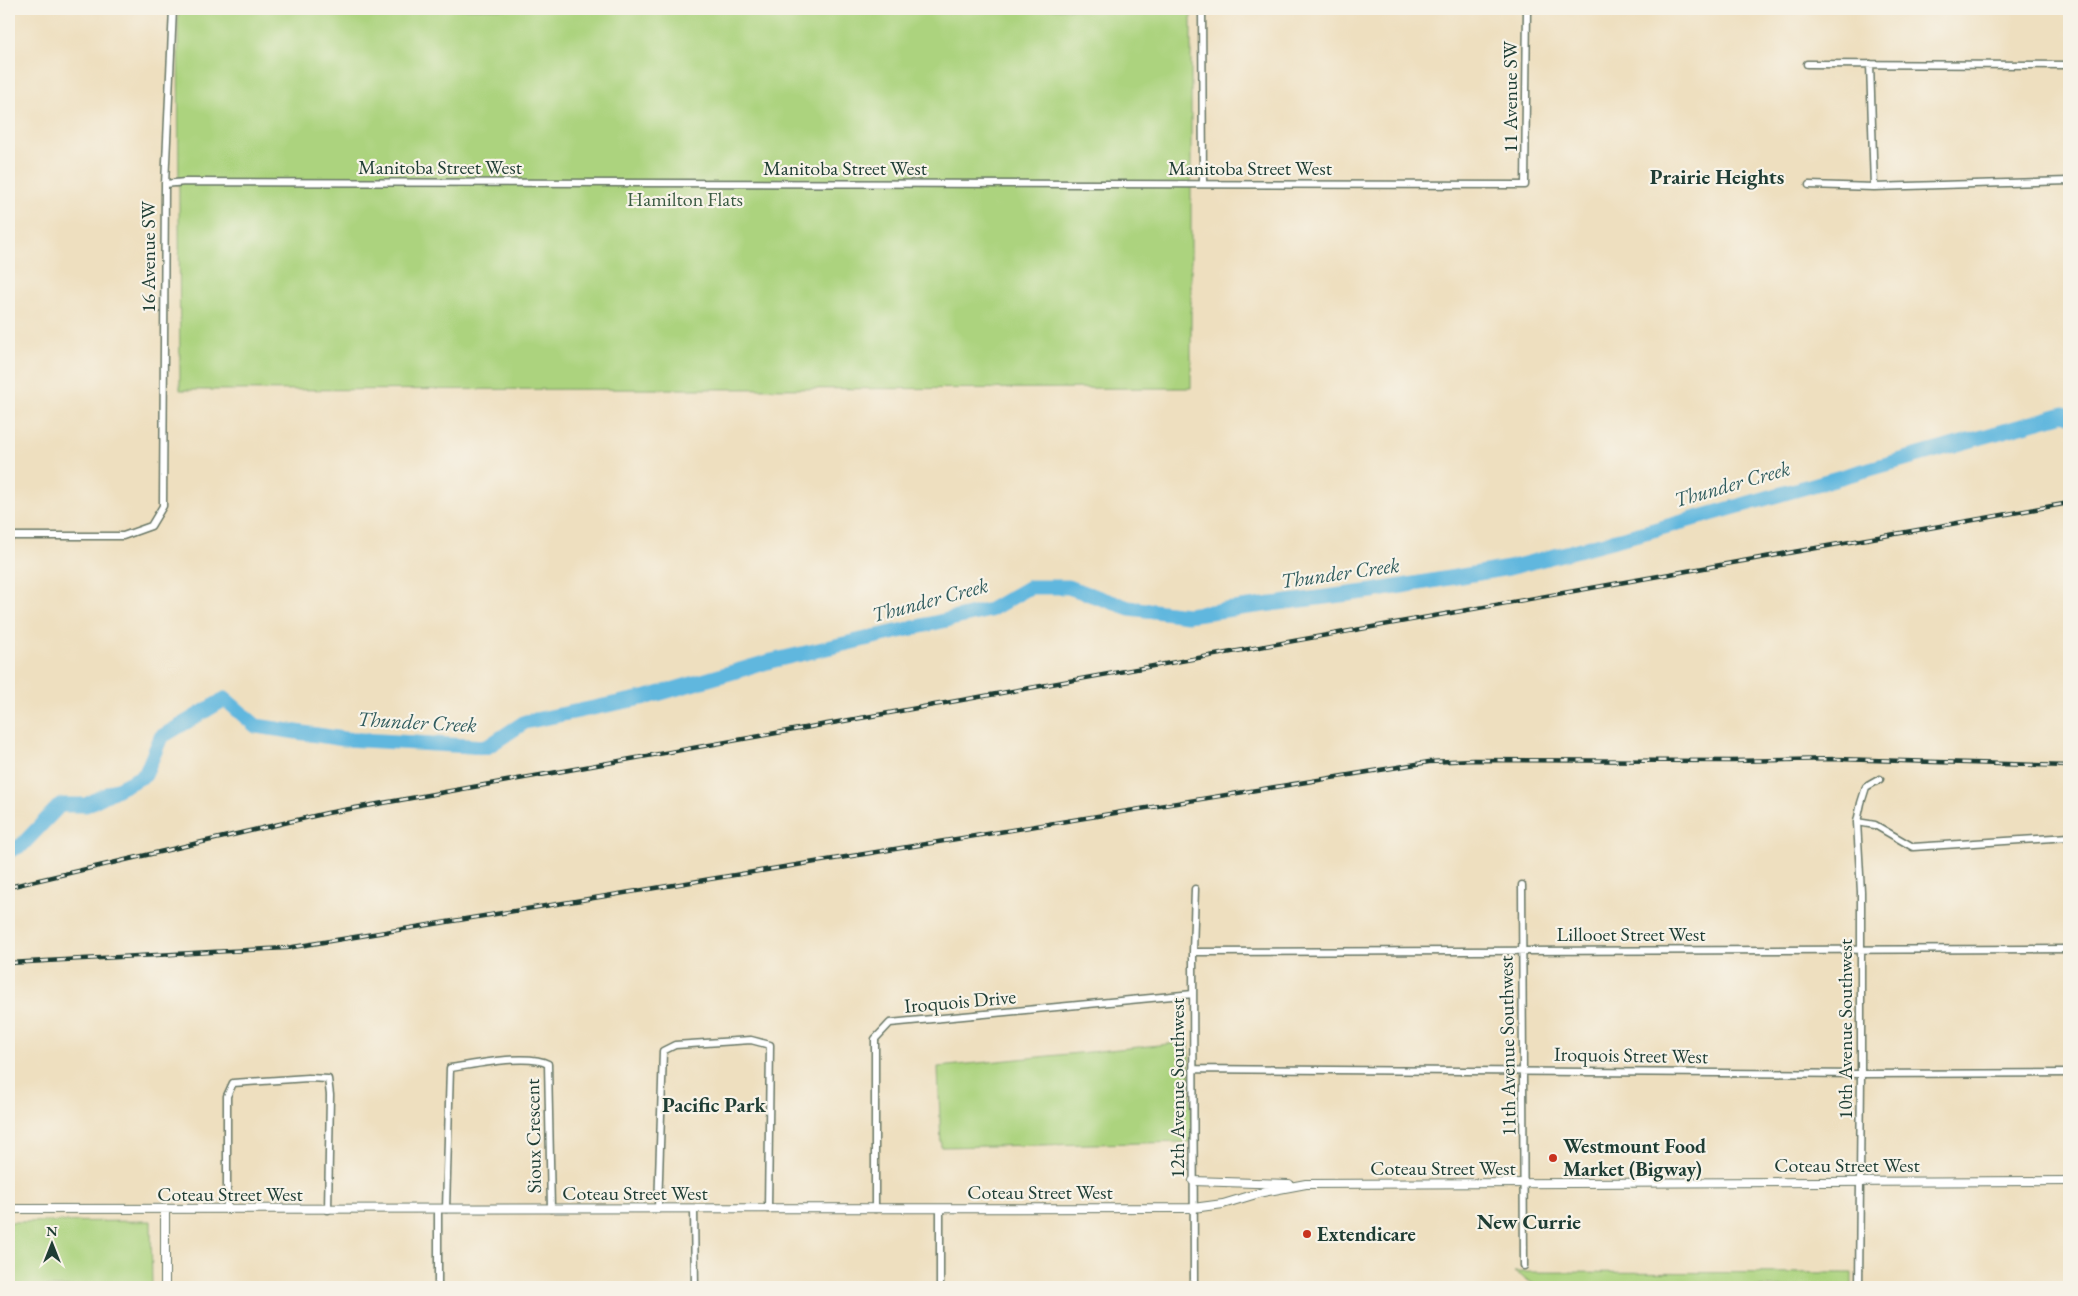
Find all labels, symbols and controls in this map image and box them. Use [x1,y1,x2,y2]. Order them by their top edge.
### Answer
street label: 11 Avenue SW [1497,40,1523,153]
street label: Manitoba Street West [358,154,523,180]
street label: Manitoba Street West [763,155,928,181]
street label: Manitoba Street West [1168,155,1333,181]
district label: Prairie Heights [1650,163,1784,190]
park label: Hamilton Flats [627,186,743,212]
street label: 16 Avenue SW [135,200,161,313]
water label: Thunder Creek [1671,454,1793,513]
water label: Thunder Creek [1279,551,1401,594]
water label: Thunder Creek [869,571,991,628]
water label: Thunder Creek [357,705,478,738]
street label: Lillooet Street West [1557,921,1706,947]
street label: 10th Avenue Southwest [1832,938,1858,1119]
street label: 11th Avenue Southwest [1492,955,1522,1137]
street label: Iroquois Drive [903,983,1017,1019]
street label: 12th Avenue Southwest [1164,997,1190,1178]
street label: Iroquois Street West [1554,1041,1709,1069]
street label: Sioux Crescent [519,1078,547,1194]
district label: Pacific Park [662,1091,766,1118]
place label: Westmount Food Market (Bigway) [1563,1133,1706,1182]
marker: Westmount Food Market (Bigway) [1547,1152,1559,1164]
street label: Coteau Street West [1774,1152,1920,1178]
street label: Coteau Street West [1370,1155,1516,1181]
street label: Coteau Street West [967,1179,1113,1205]
street label: Coteau Street West [562,1180,708,1206]
street label: Coteau Street West [157,1181,303,1207]
district label: New Currie [1477,1208,1581,1235]
north arrow [28,1218,78,1268]
place label: Extendicare [1317,1221,1416,1247]
text: N [46,1222,58,1240]
marker: Extendicare [1301,1228,1313,1240]

